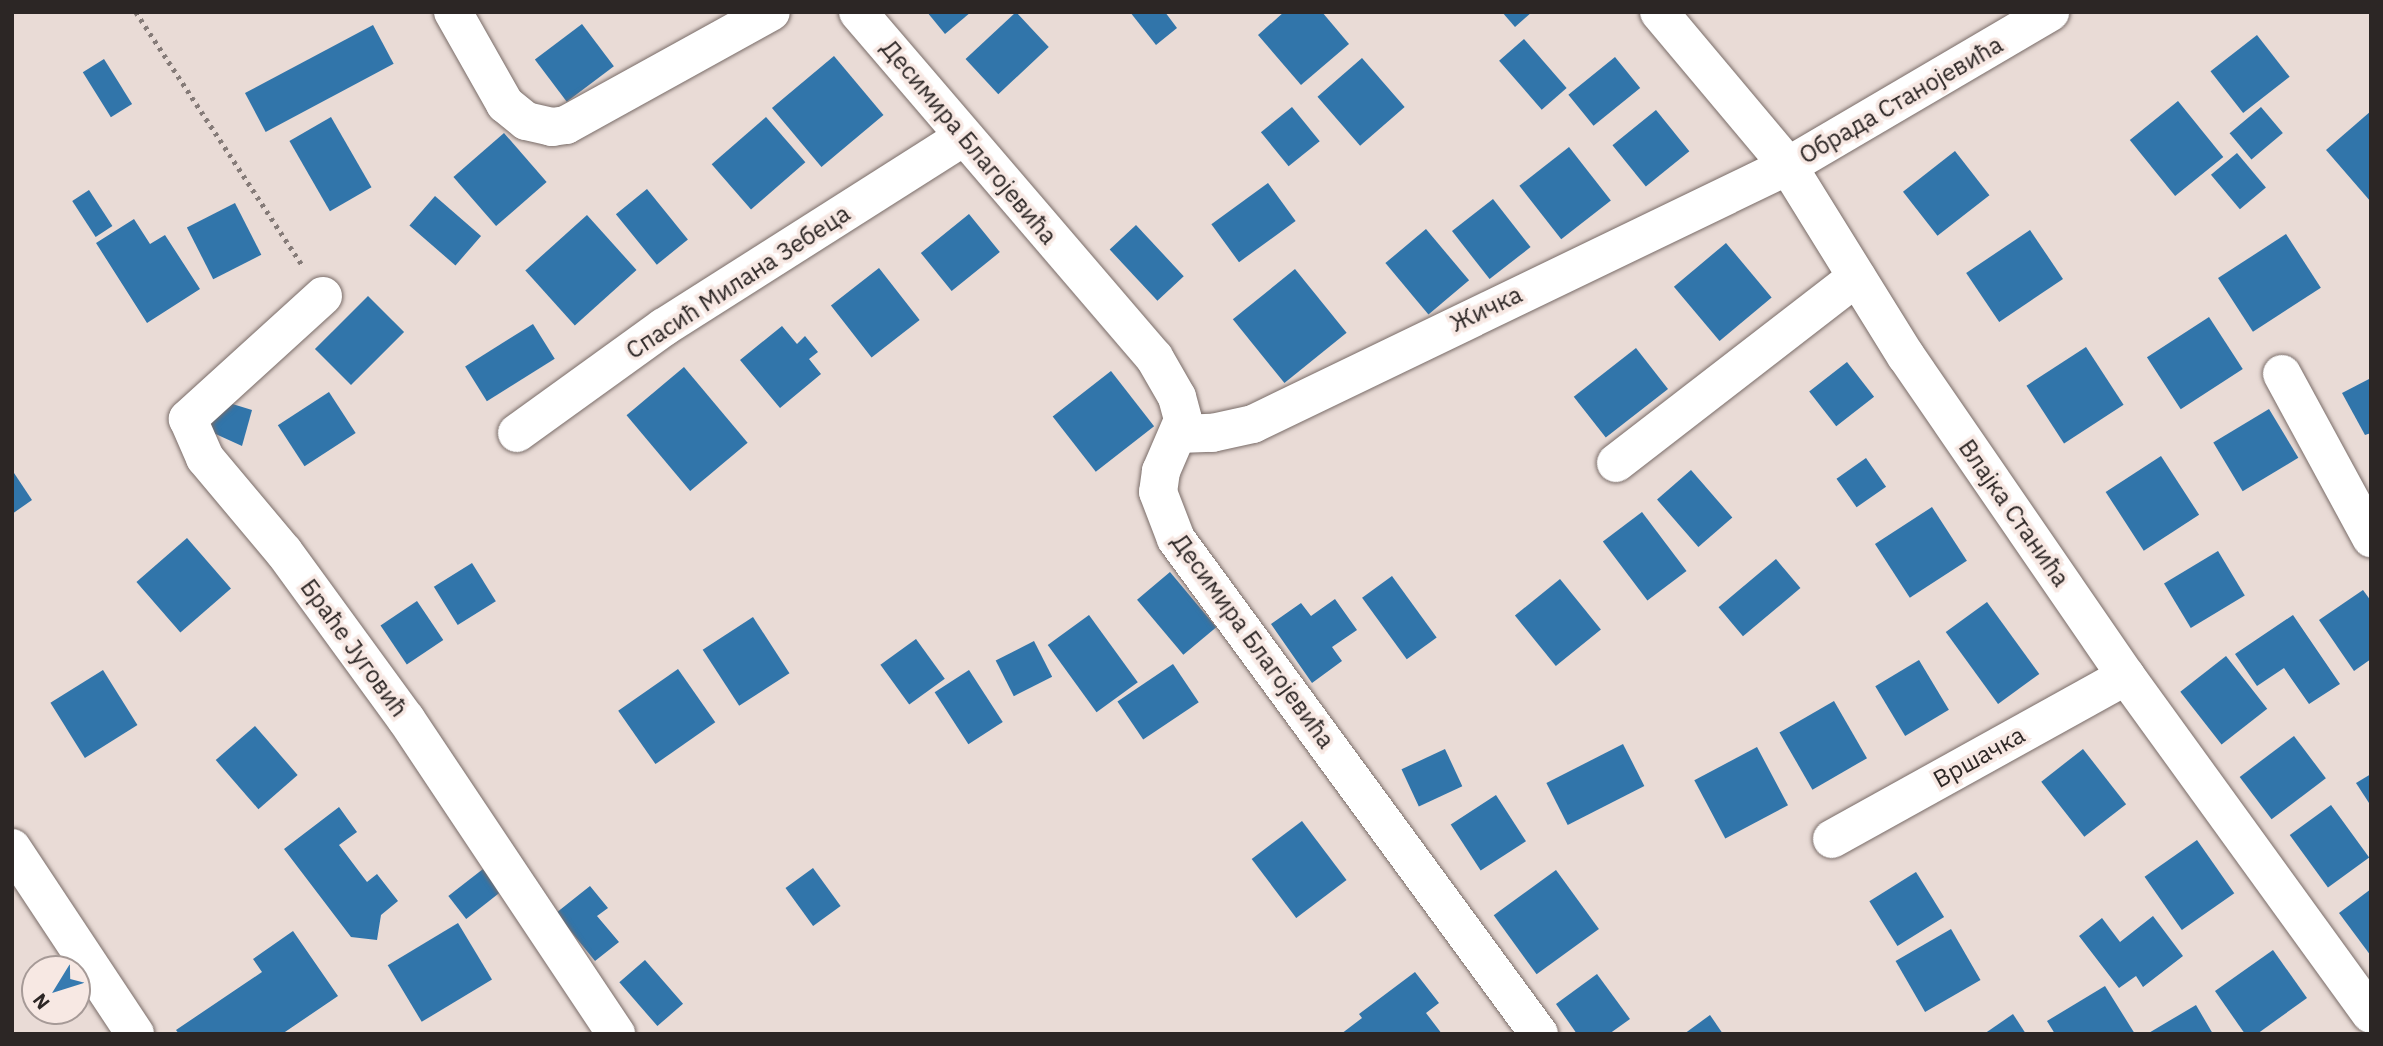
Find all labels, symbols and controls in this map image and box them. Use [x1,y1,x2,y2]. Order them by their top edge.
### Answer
street label: Обрада Станојевића [1794,30,2008,170]
street label: Десимира Благојевића [875,34,1063,250]
street label: Спасић Милана Зебеца [621,199,855,365]
street label: Жичка [1445,280,1527,338]
street label: Влајка Станића [1953,434,2075,592]
street label: Десимира Благојевића [1166,528,1340,754]
street label: Браће Југовић [294,574,414,722]
street label: Вршачка [1928,720,2030,794]
north arrow [21,955,91,1025]
text: N [27,989,55,1015]

